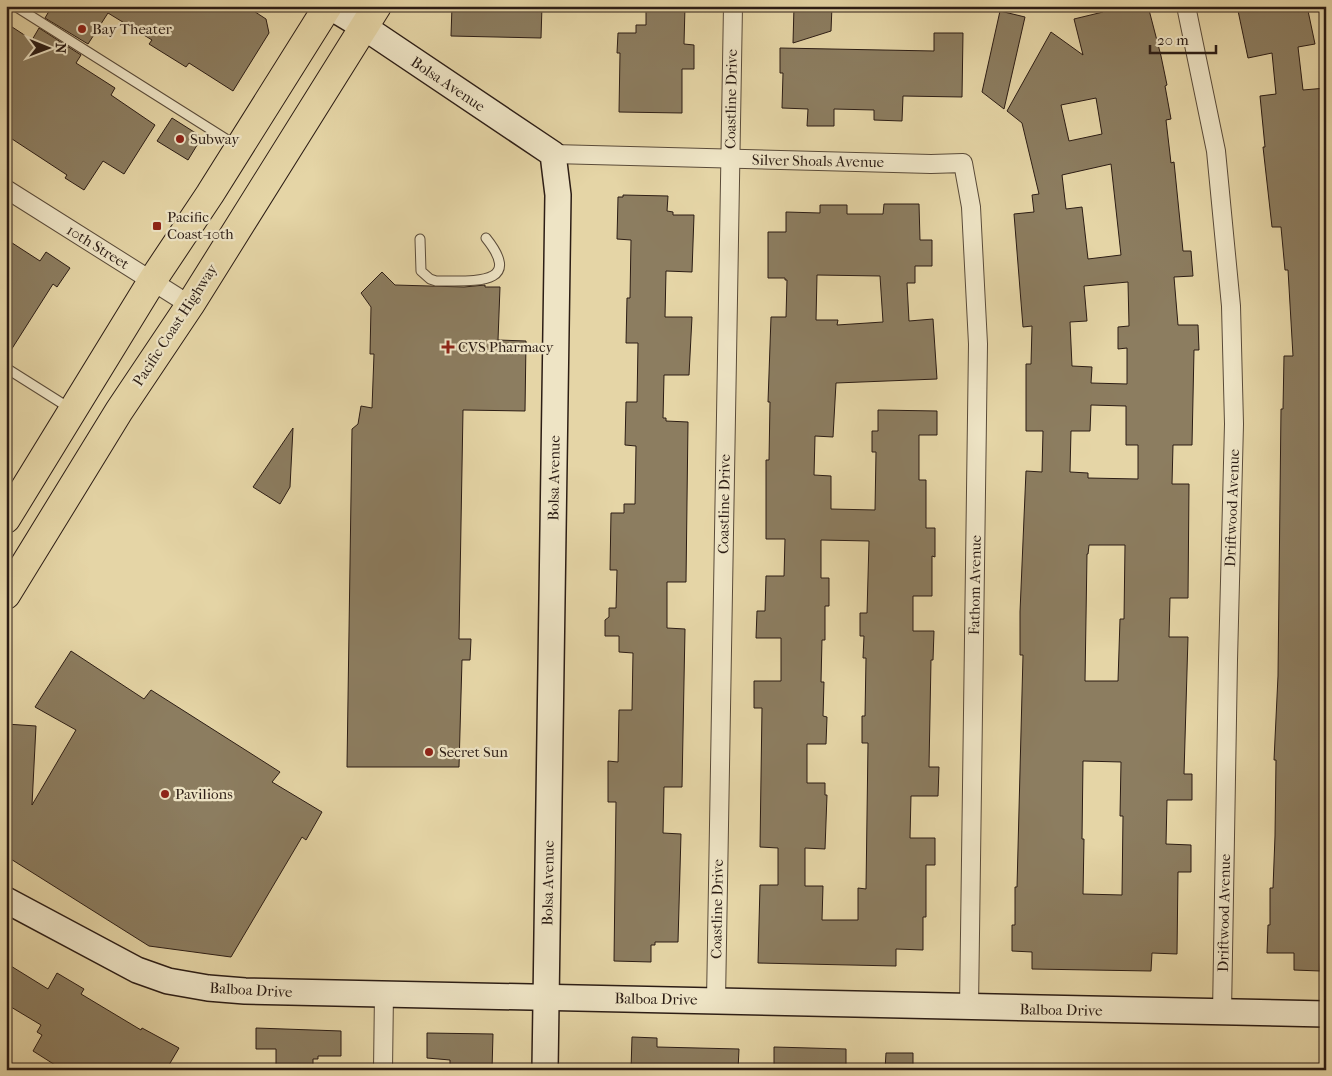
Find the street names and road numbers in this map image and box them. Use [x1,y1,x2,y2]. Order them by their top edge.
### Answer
street label: Coastline Drive [721,48,741,149]
street label: Bolsa Avenue [408,53,489,116]
street label: Silver Shoals Avenue [752,151,885,171]
street label: 10th Street [63,221,133,274]
street label: Pacific Coast Highway [129,260,222,389]
street label: Bolsa Avenue [544,435,564,521]
street label: Driftwood Avenue [1221,448,1243,568]
street label: Coastline Drive [714,453,734,554]
street label: Fathom Avenue [965,534,985,635]
street label: Bolsa Avenue [538,840,558,926]
street label: Driftwood Avenue [1214,853,1234,972]
street label: Coastline Drive [707,858,727,959]
street label: Balboa Drive [209,979,293,1001]
street label: Balboa Drive [614,989,698,1009]
street label: Balboa Drive [1019,1000,1103,1020]

